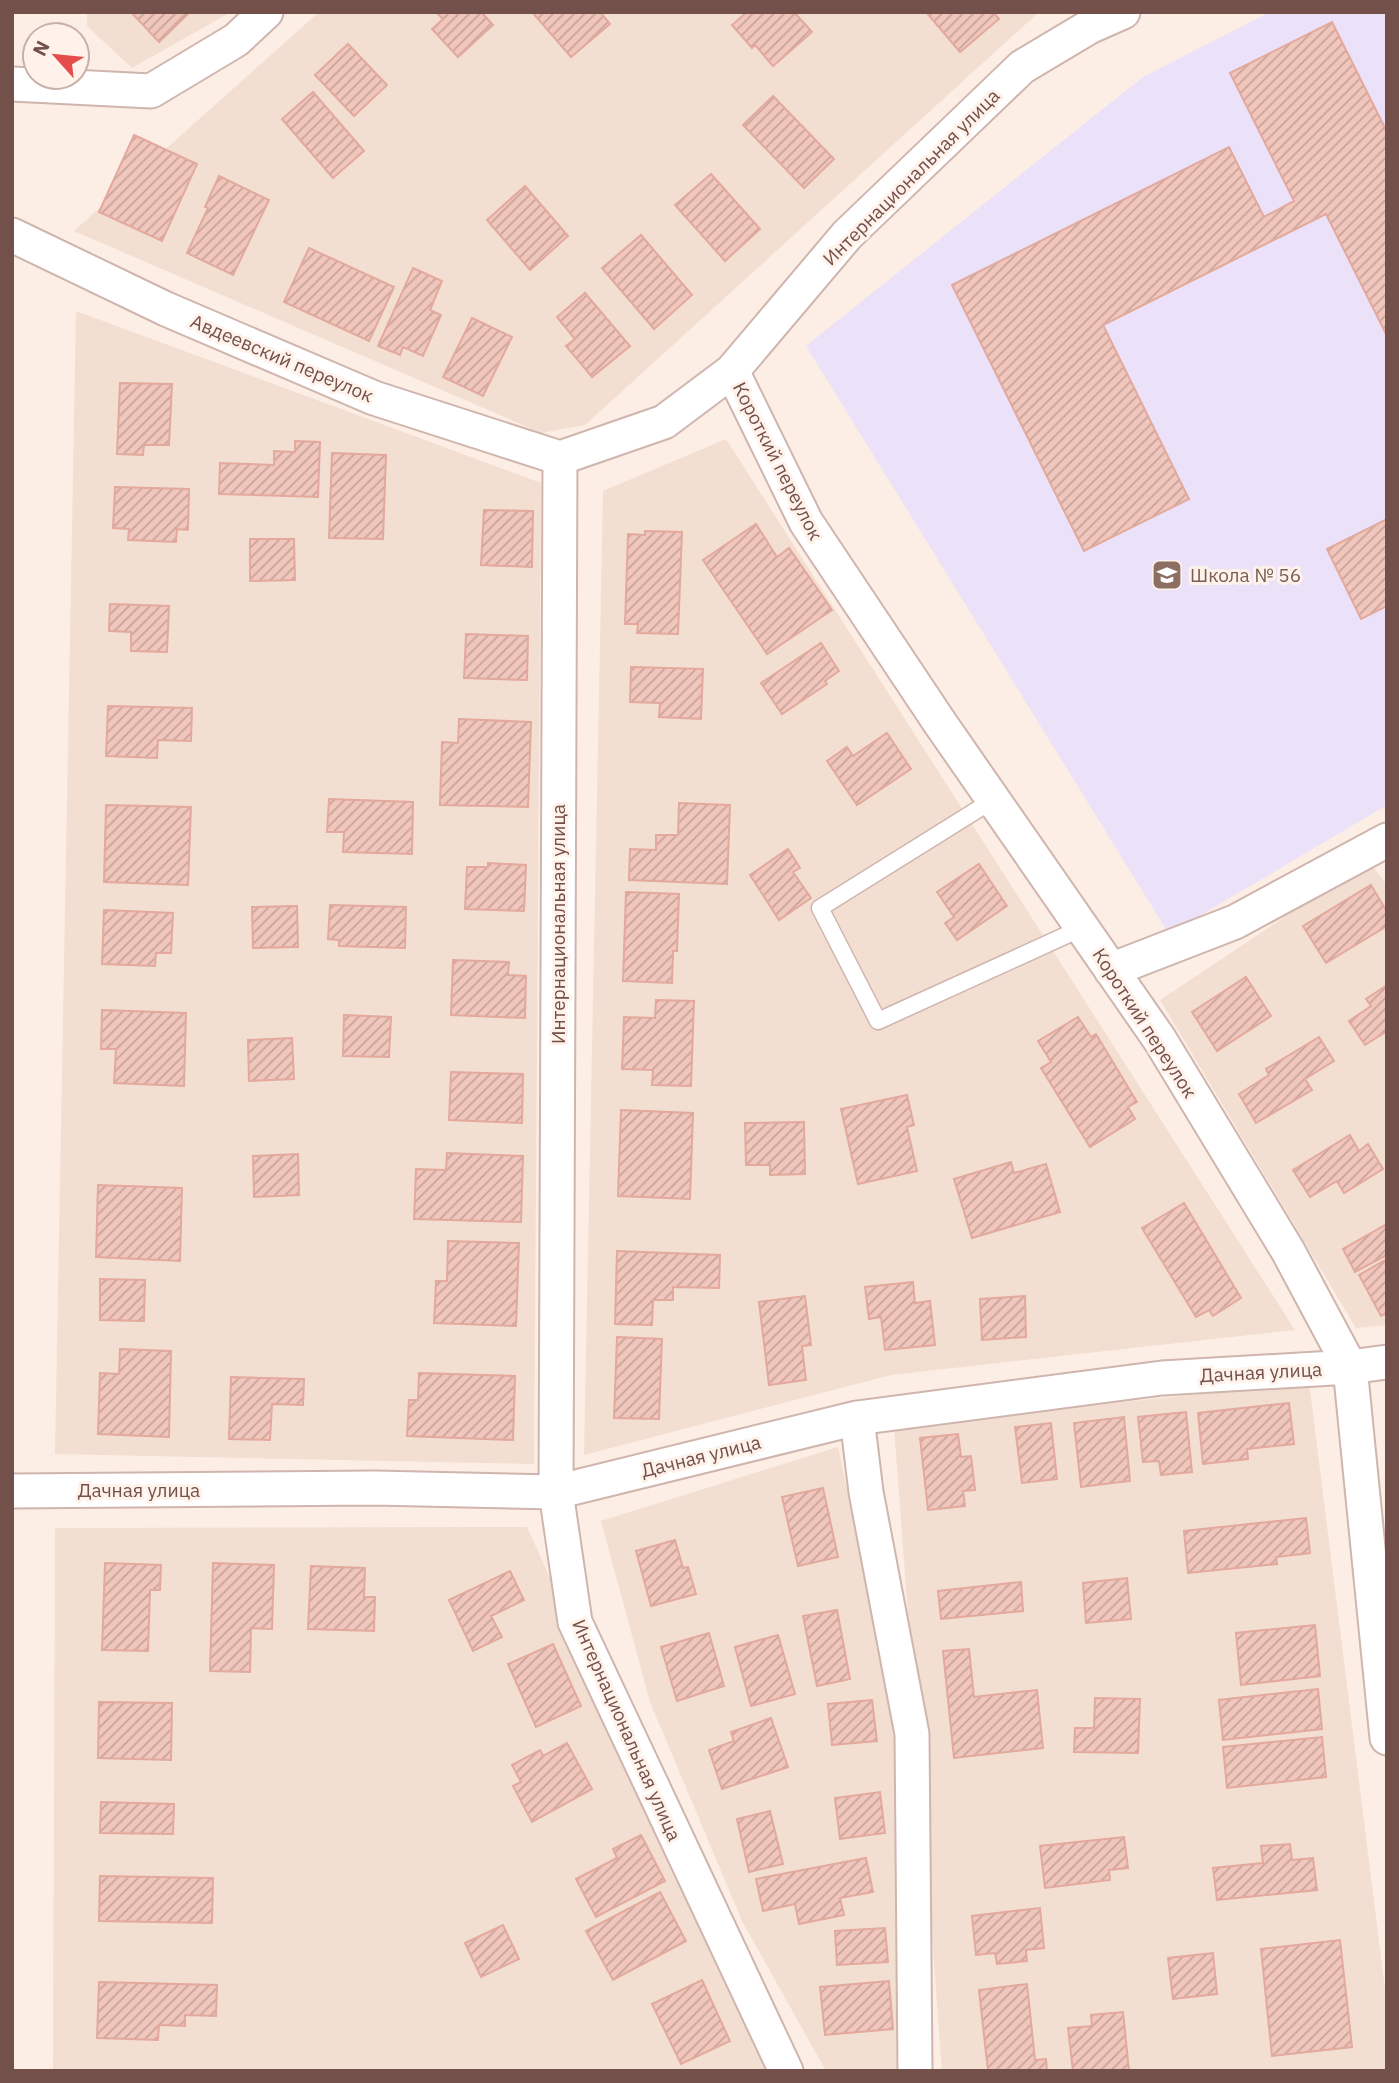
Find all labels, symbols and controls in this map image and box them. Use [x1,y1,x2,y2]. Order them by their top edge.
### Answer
north arrow [21,21,91,91]
text: N [27,37,55,60]
street label: Интернациональная улица [818,84,1004,270]
street label: Авдеевский переулок [187,309,377,407]
street label: Короткий переулок [728,378,828,544]
school or university icon: Школа № 56 [1150,558,1184,592]
place label: Школа № 56 [1190,563,1301,587]
street label: Интернациональная улица [546,804,570,1044]
street label: Короткий переулок [1088,943,1202,1103]
street label: Дачная улица [1199,1357,1323,1387]
street label: Дачная улица [639,1430,763,1482]
street label: Дачная улица [78,1478,200,1502]
street label: Интернациональная улица [567,1615,687,1845]

